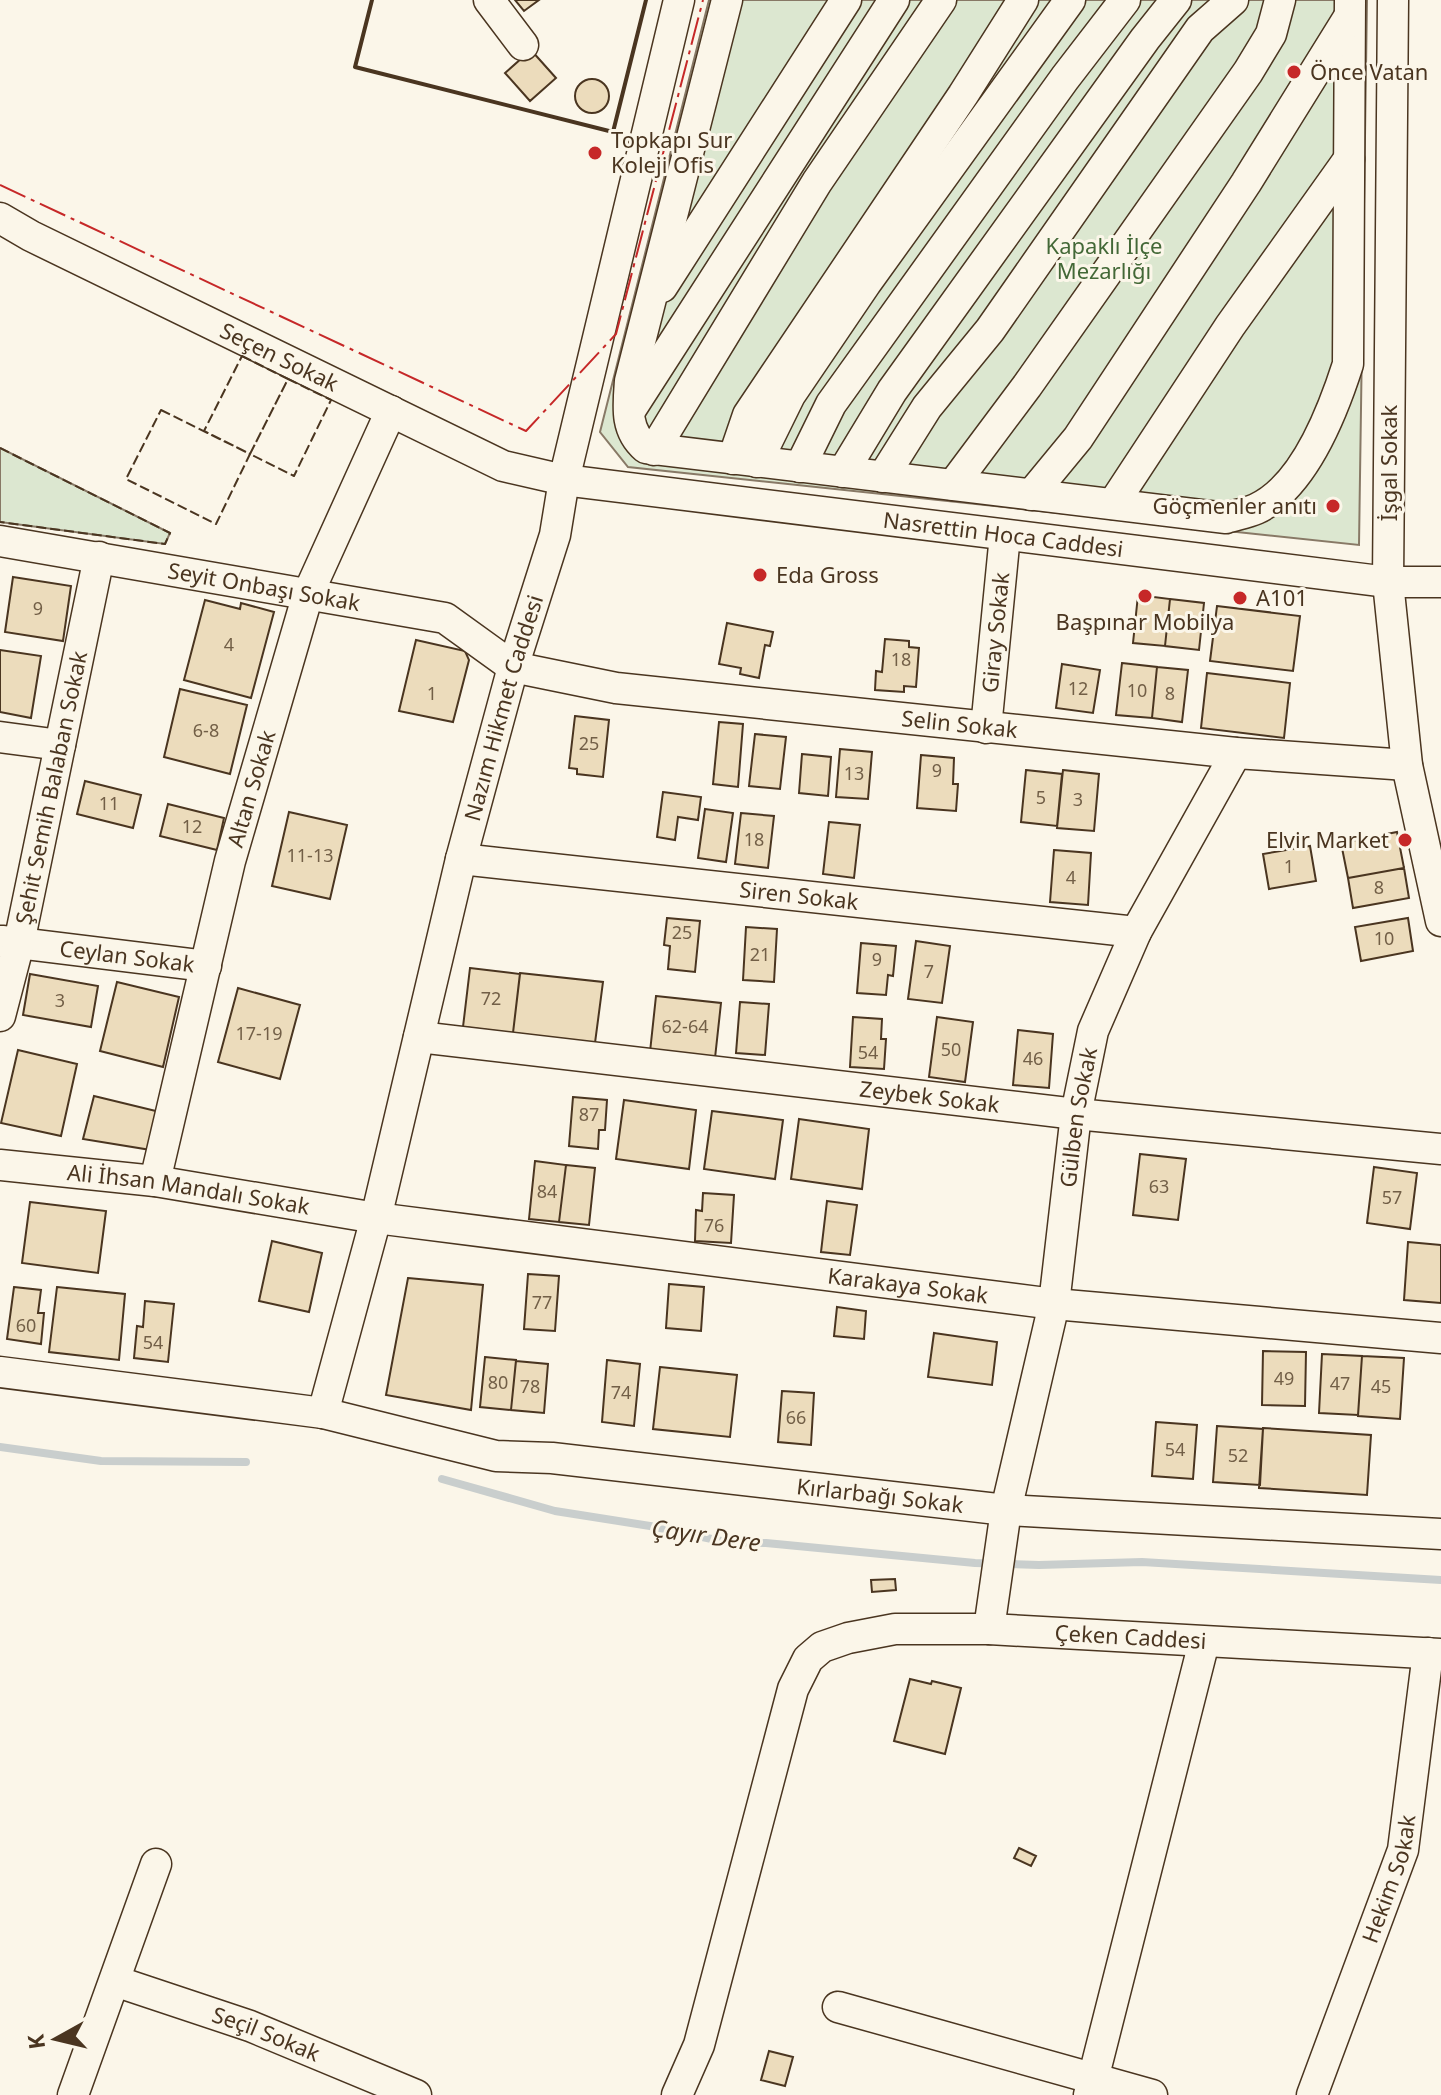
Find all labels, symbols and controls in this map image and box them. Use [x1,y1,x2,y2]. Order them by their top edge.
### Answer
place label: Önce Vatan [1310,56,1428,86]
marker: Önce Vatan [1285,63,1303,81]
place label: Topkapı Sur Koleji Ofis [611,124,732,179]
marker: Topkapı Sur Koleji Ofis [586,144,604,162]
park label: Kapaklı İlçe Mezarlığı [1046,230,1162,285]
street label: Seçen Sokak [216,315,344,398]
street label: İşgal Sokak [1373,405,1403,521]
place label: Göçmenler anıtı [1152,490,1317,520]
marker: Göçmenler anıtı [1324,497,1342,515]
street label: Nasrettin Hoca Caddesi [881,504,1125,563]
street label: Seyit Onbaşı Sokak [166,554,363,617]
place label: Eda Gross [776,559,879,589]
marker: Eda Gross [751,566,769,584]
street label: Giray Sokak [974,570,1015,694]
place label: A101 [1256,582,1308,612]
marker: Başpınar Mobilya [1136,587,1154,605]
marker: A101 [1231,589,1249,607]
street label: Nazım Hikmet Caddesi [456,591,549,824]
house number: 9 [33,596,43,620]
place label: Başpınar Mobilya [1056,606,1234,636]
house number: 4 [224,632,234,656]
house number: 18 [891,647,911,671]
street label: Şehit Semih Balaban Sokak [7,648,93,927]
house number: 12 [1068,676,1088,700]
house number: 10 [1127,678,1147,702]
house number: 1 [427,681,437,705]
house number: 8 [1165,681,1175,705]
street label: Selin Sokak [900,702,1019,744]
house number: 6-8 [193,718,219,742]
street label: Altan Sokak [219,726,282,851]
house number: 25 [579,731,599,755]
house number: 9 [932,758,942,782]
house number: 13 [844,761,864,785]
house number: 5 [1036,785,1046,809]
house number: 3 [1073,787,1083,811]
house number: 11 [99,791,119,815]
house number: 12 [182,814,202,838]
place label: Elvir Market [1266,824,1389,854]
house number: 18 [744,827,764,851]
marker: Elvir Market [1396,831,1414,849]
house number: 11-13 [287,843,333,867]
house number: 1 [1284,854,1294,878]
house number: 4 [1066,865,1076,889]
street label: Siren Sokak [738,873,860,916]
house number: 8 [1374,875,1384,899]
house number: 25 [672,920,692,944]
house number: 10 [1374,926,1394,950]
street label: Ceylan Sokak [58,932,197,979]
house number: 21 [750,942,770,966]
house number: 9 [872,947,882,971]
house number: 7 [924,959,934,983]
house number: 72 [481,986,501,1010]
house number: 3 [55,988,65,1012]
house number: 62-64 [662,1014,708,1038]
house number: 17-19 [236,1021,282,1045]
house number: 50 [941,1037,961,1061]
house number: 54 [858,1040,878,1064]
street label: Gülben Sokak [1052,1044,1103,1189]
house number: 46 [1023,1046,1043,1070]
street label: Zeybek Sokak [858,1073,1001,1119]
house number: 87 [579,1102,599,1126]
street label: Ali İhsan Mandalı Sokak [66,1156,312,1221]
house number: 63 [1149,1174,1169,1198]
house number: 84 [537,1179,557,1203]
house number: 57 [1382,1185,1402,1209]
house number: 76 [704,1213,724,1237]
street label: Karakaya Sokak [826,1259,990,1310]
house number: 77 [532,1290,552,1314]
house number: 60 [16,1313,36,1337]
house number: 54 [143,1330,163,1354]
house number: 49 [1274,1366,1294,1390]
house number: 80 [488,1370,508,1394]
house number: 47 [1330,1371,1350,1395]
house number: 78 [520,1374,540,1398]
house number: 45 [1371,1374,1391,1398]
house number: 74 [611,1380,631,1404]
house number: 66 [786,1405,806,1429]
house number: 54 [1165,1437,1185,1461]
house number: 52 [1228,1443,1248,1467]
street label: Kırlarbağı Sokak [795,1470,965,1519]
water label: Çayır Dere [649,1511,763,1559]
street label: Çeken Caddesi [1054,1617,1207,1655]
street label: Hekim Sokak [1354,1813,1421,1947]
street label: Seçil Sokak [209,1998,325,2068]
north arrow [16,1999,96,2079]
text: K [19,2032,51,2051]

